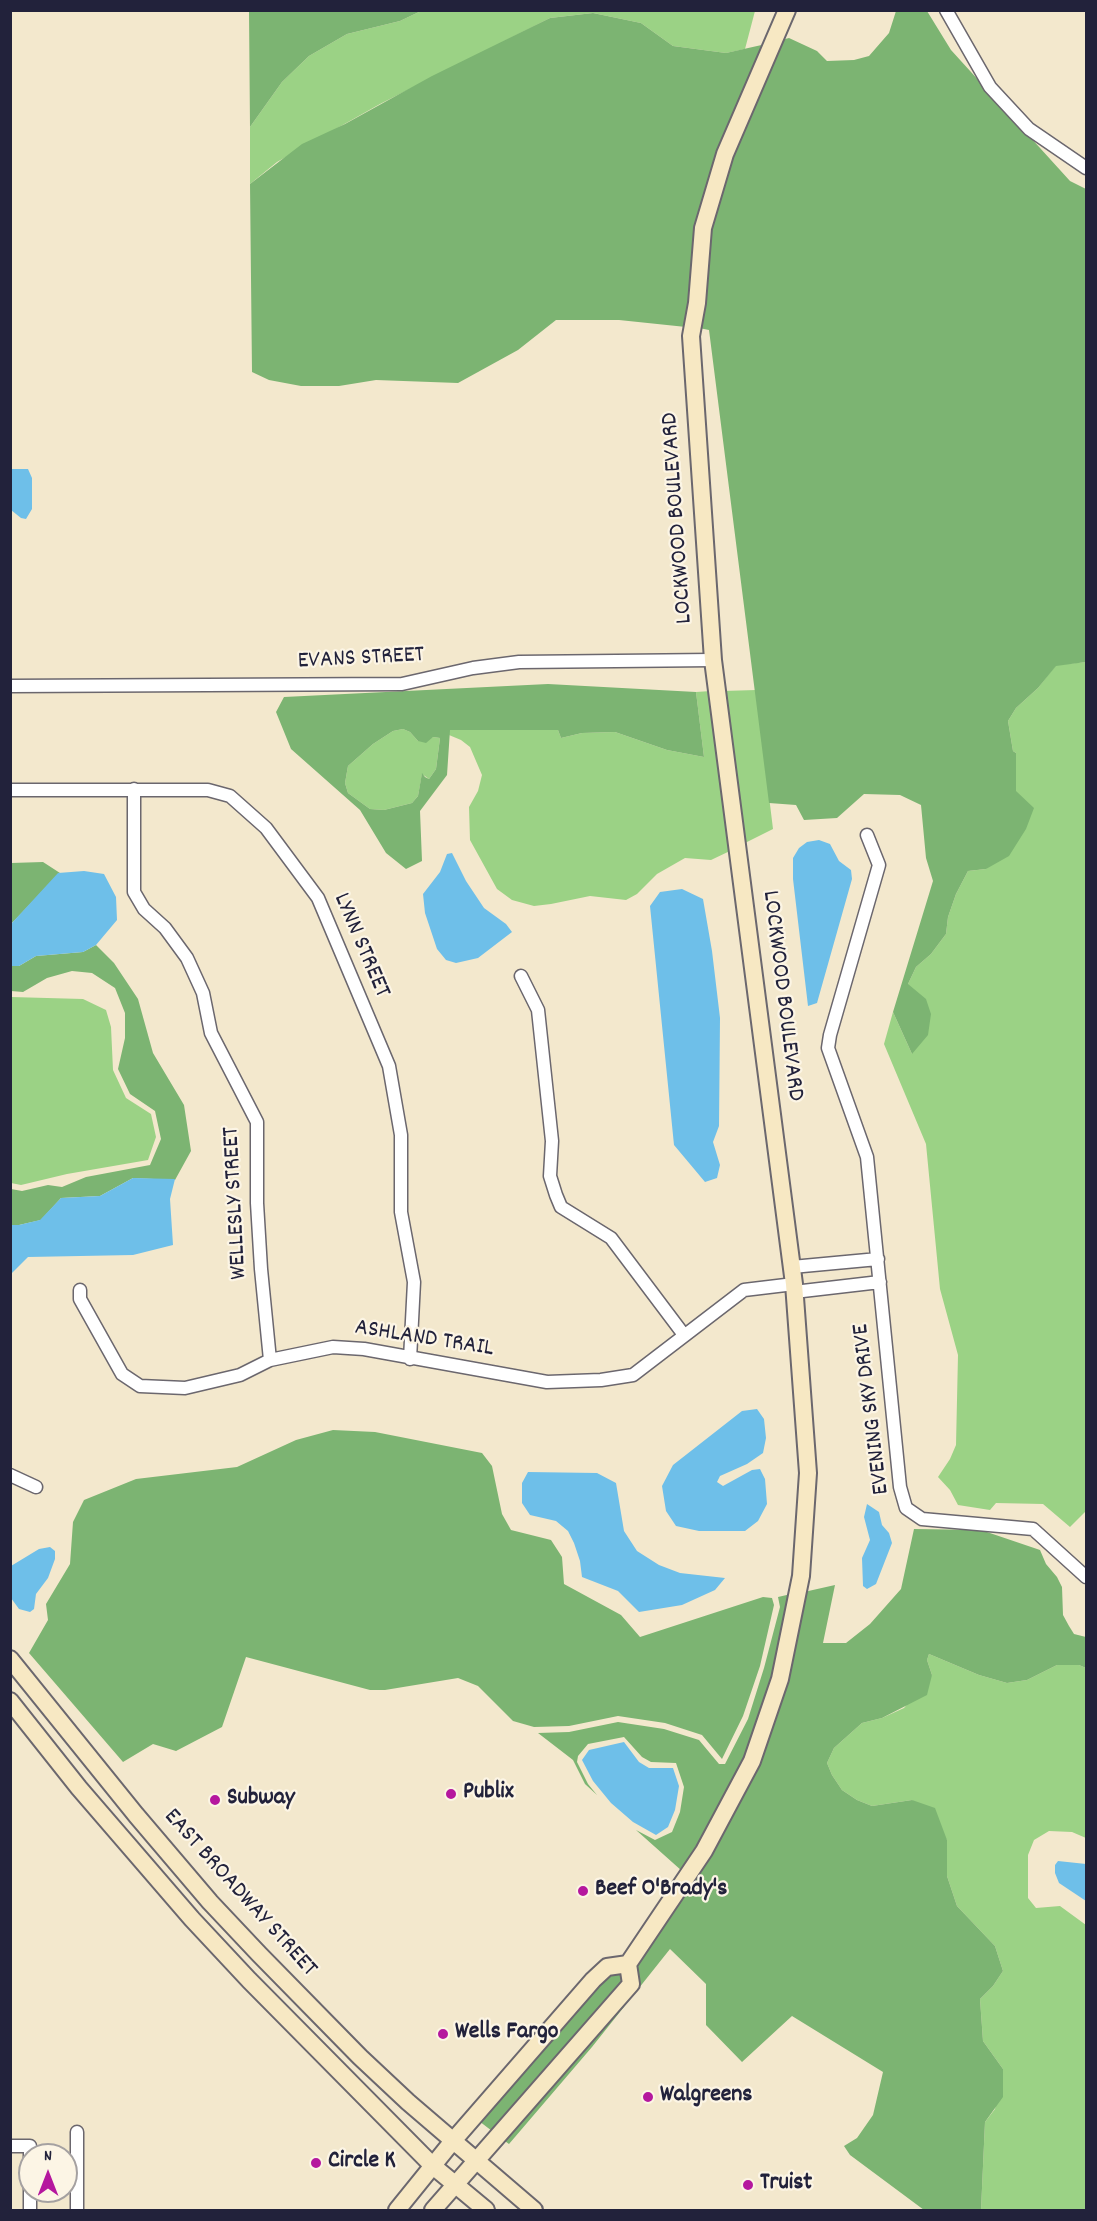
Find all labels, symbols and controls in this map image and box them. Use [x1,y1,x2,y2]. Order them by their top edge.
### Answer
street label: LOCKWOOD BOULEVARD [657,411,701,625]
street label: EVANS STREET [297,642,425,678]
street label: LYNN STREET [325,889,395,1003]
street label: LOCKWOOD BOULEVARD [754,889,808,1103]
street label: WELLESLY STREET [219,1126,255,1280]
street label: ASHLAND TRAIL [352,1315,496,1365]
street label: EVENING SKY DRIVE [848,1322,898,1496]
place label: Publix [463,1780,514,1808]
place label: Subway [227,1786,295,1814]
marker: Publix [444,1787,458,1801]
marker: Subway [208,1793,222,1807]
street label: EAST BROADWAY STREET [156,1804,322,1984]
place label: Beef O'Brady's [595,1877,727,1905]
marker: Beef O'Brady's [576,1884,590,1898]
place label: Wells Fargo [455,2020,558,2048]
marker: Wells Fargo [436,2027,450,2041]
place label: Walgreens [660,2083,752,2111]
marker: Walgreens [641,2090,655,2104]
north arrow [18,2143,78,2203]
text: N [44,2145,52,2168]
place label: Circle K [328,2149,396,2177]
marker: Circle K [309,2156,323,2170]
place label: Truist [760,2171,812,2199]
marker: Truist [741,2178,755,2192]

